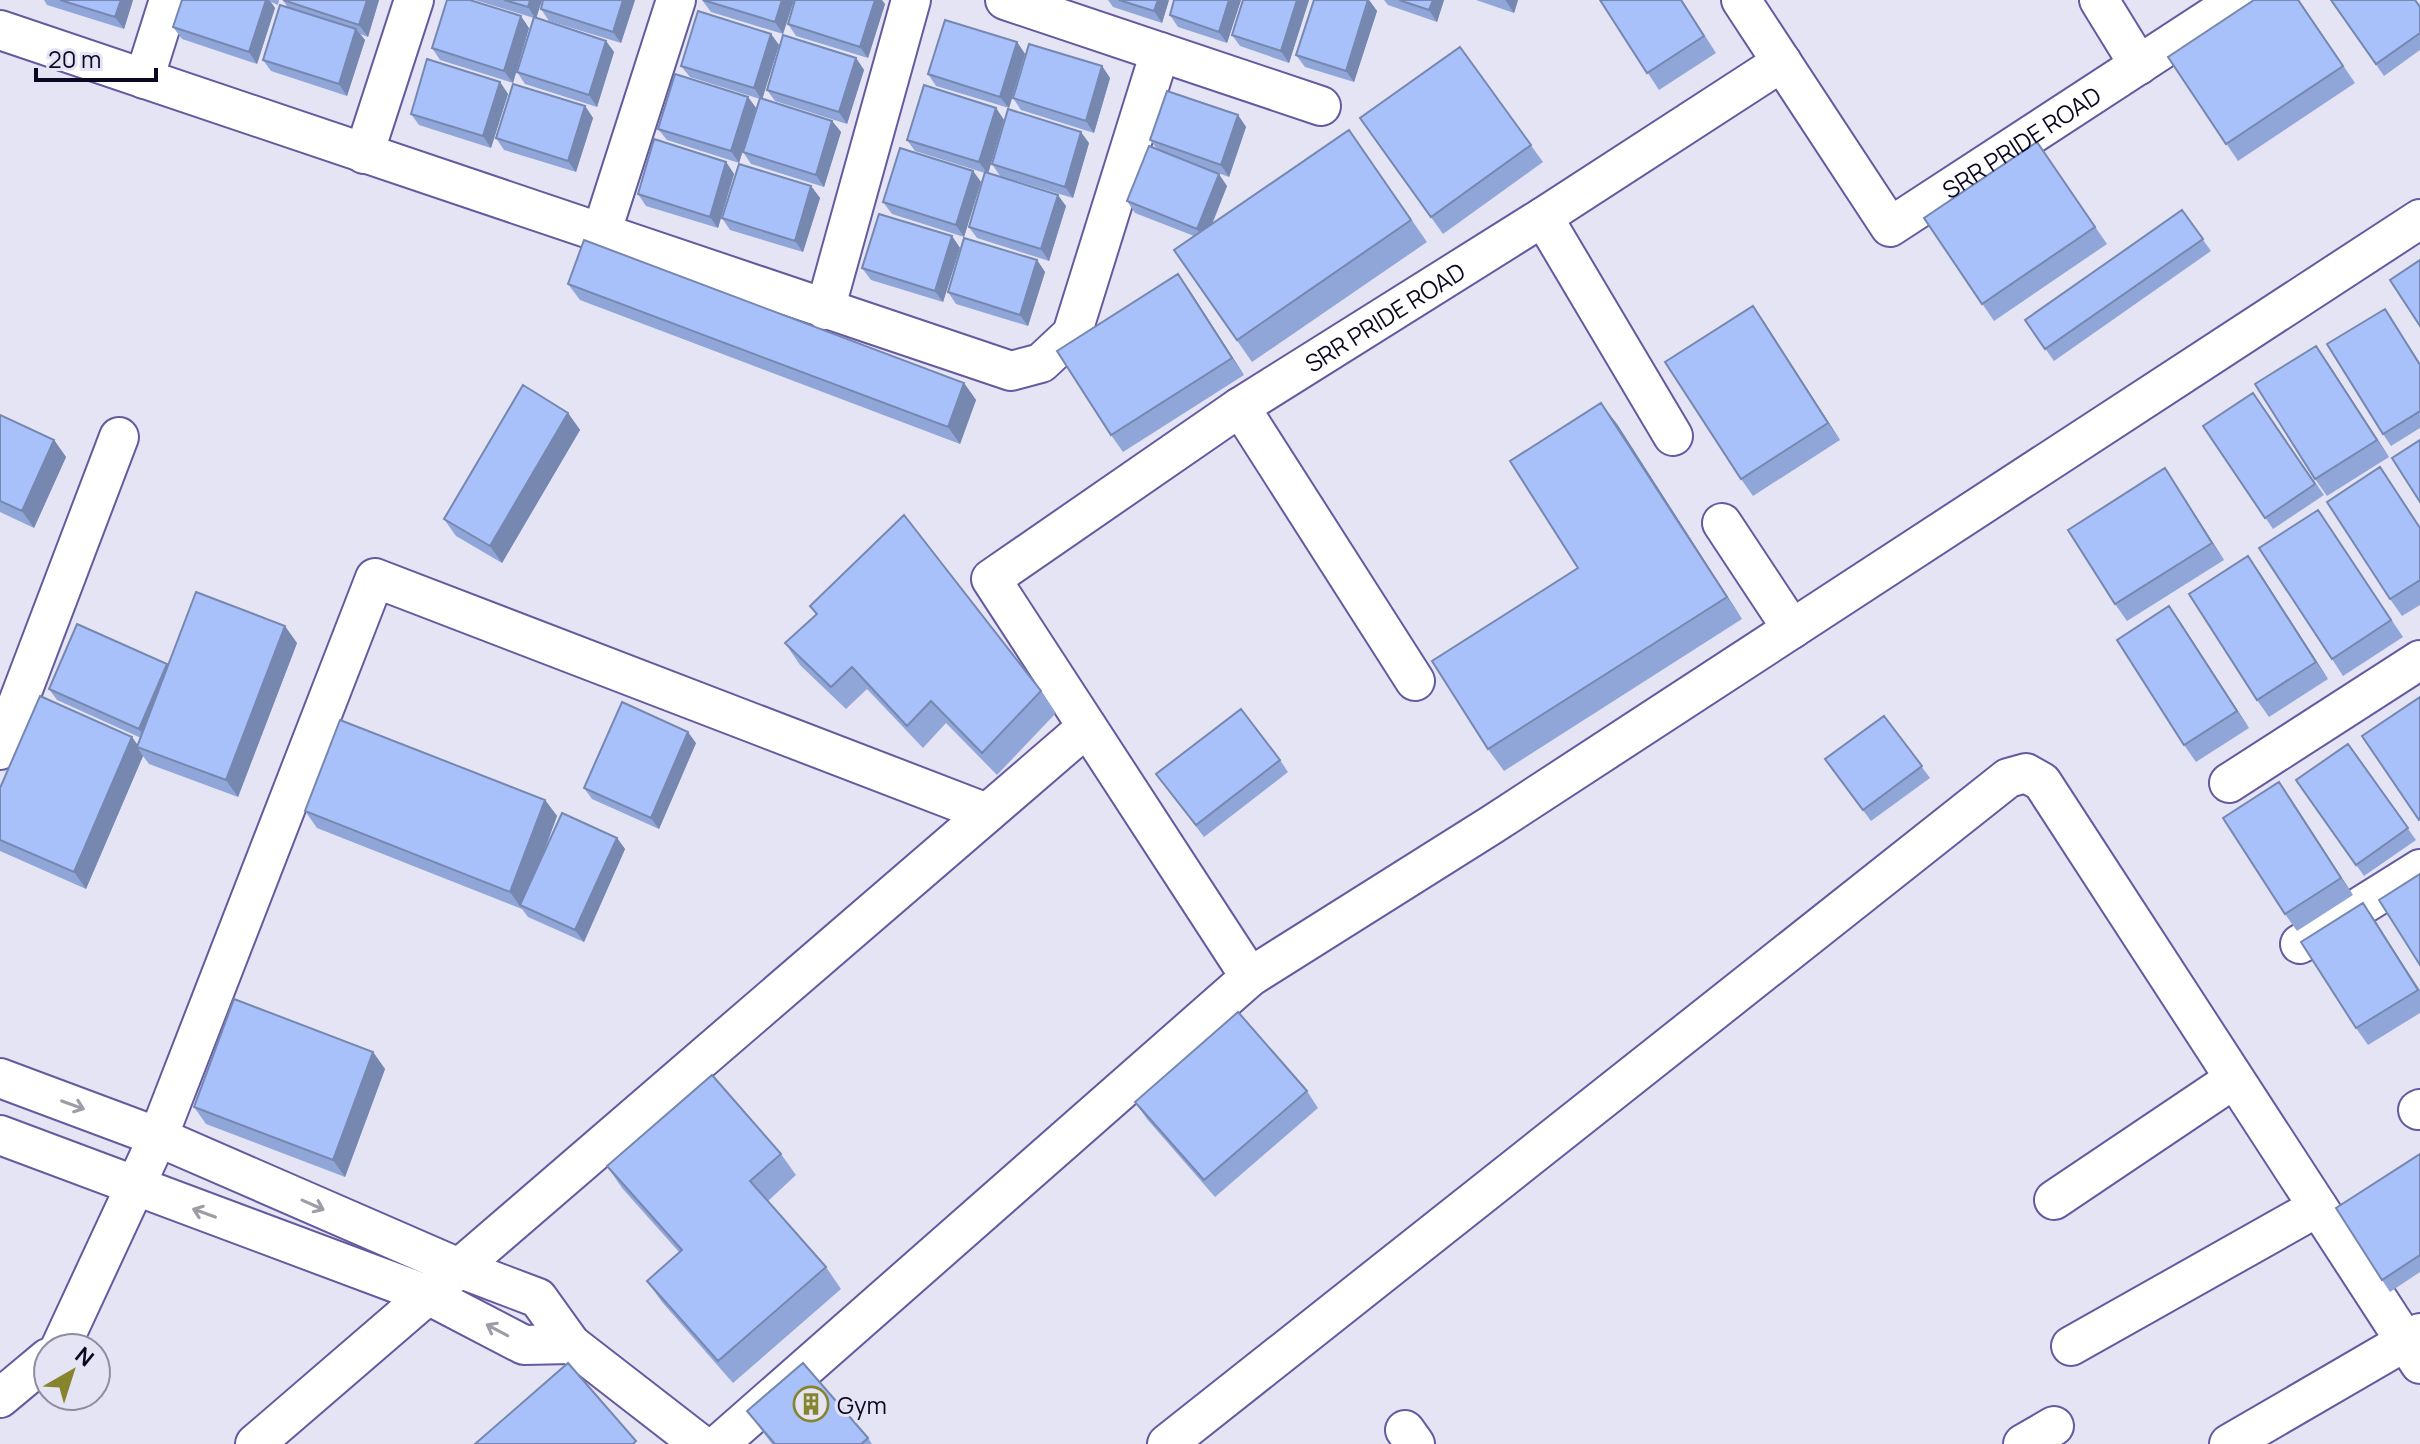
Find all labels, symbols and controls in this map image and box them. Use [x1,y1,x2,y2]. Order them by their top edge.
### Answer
scale bar [36,32,156,82]
text: 20 m [48,42,101,75]
street label: SRR PRIDE ROAD [1935,78,2107,205]
street label: SRR PRIDE ROAD [1298,254,1471,379]
one-way arrow [60,1099,85,1113]
one-way arrow [300,1198,325,1213]
one-way arrow [192,1205,217,1219]
one-way arrow [486,1322,509,1338]
north arrow [32,1332,112,1412]
text: N [69,1340,100,1373]
building icon: Gym [792,1385,830,1423]
place label: Gym [837,1388,887,1421]

